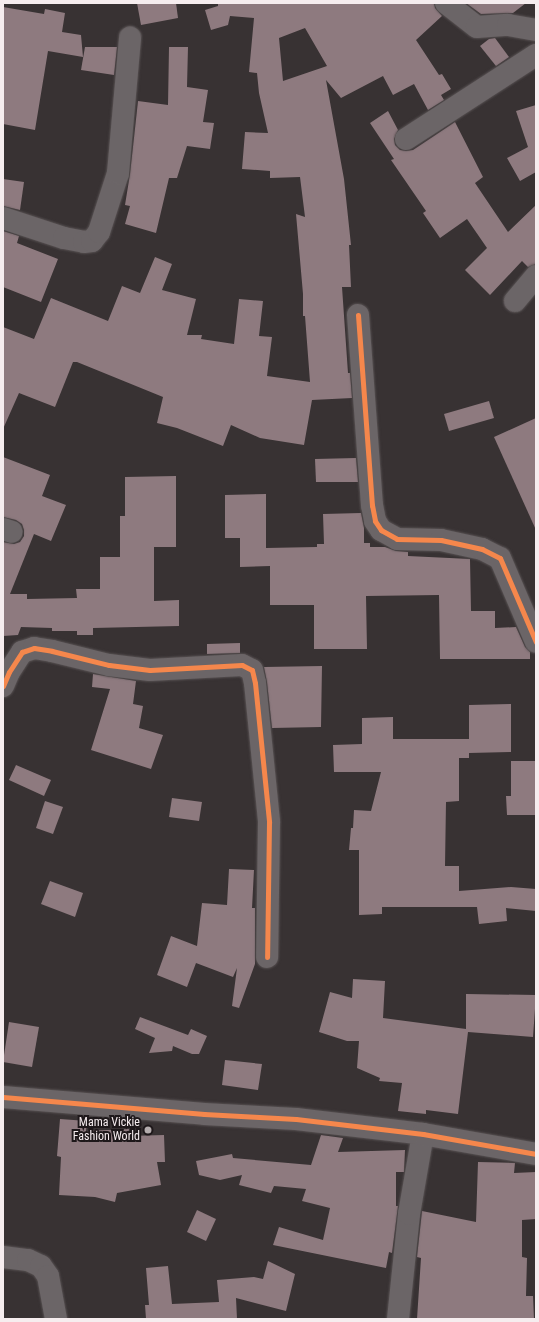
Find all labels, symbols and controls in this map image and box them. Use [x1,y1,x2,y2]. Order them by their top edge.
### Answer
place label: Mama Vickie Fashion World [73,1116,140,1144]
marker: Mama Vickie Fashion World [143,1125,153,1135]

